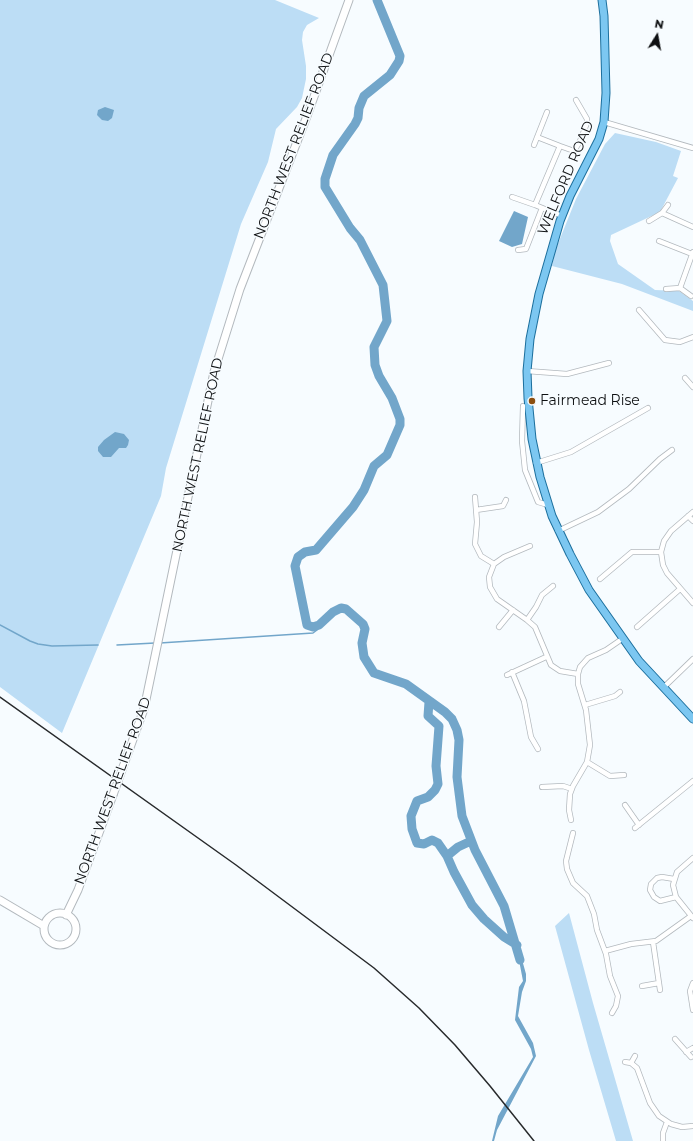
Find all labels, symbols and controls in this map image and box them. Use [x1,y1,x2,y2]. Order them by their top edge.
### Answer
north arrow [637,16,677,56]
text: N [654,16,665,32]
street label: NORTH WEST RELIEF ROAD [251,50,337,242]
street label: WELFORD ROAD [534,119,598,237]
street label: NORTH WEST RELIEF ROAD [169,356,227,554]
place label: Fairmead Rise [540,393,640,409]
marker: Fairmead Rise [527,396,537,406]
street label: NORTH WEST RELIEF ROAD [71,695,155,887]

